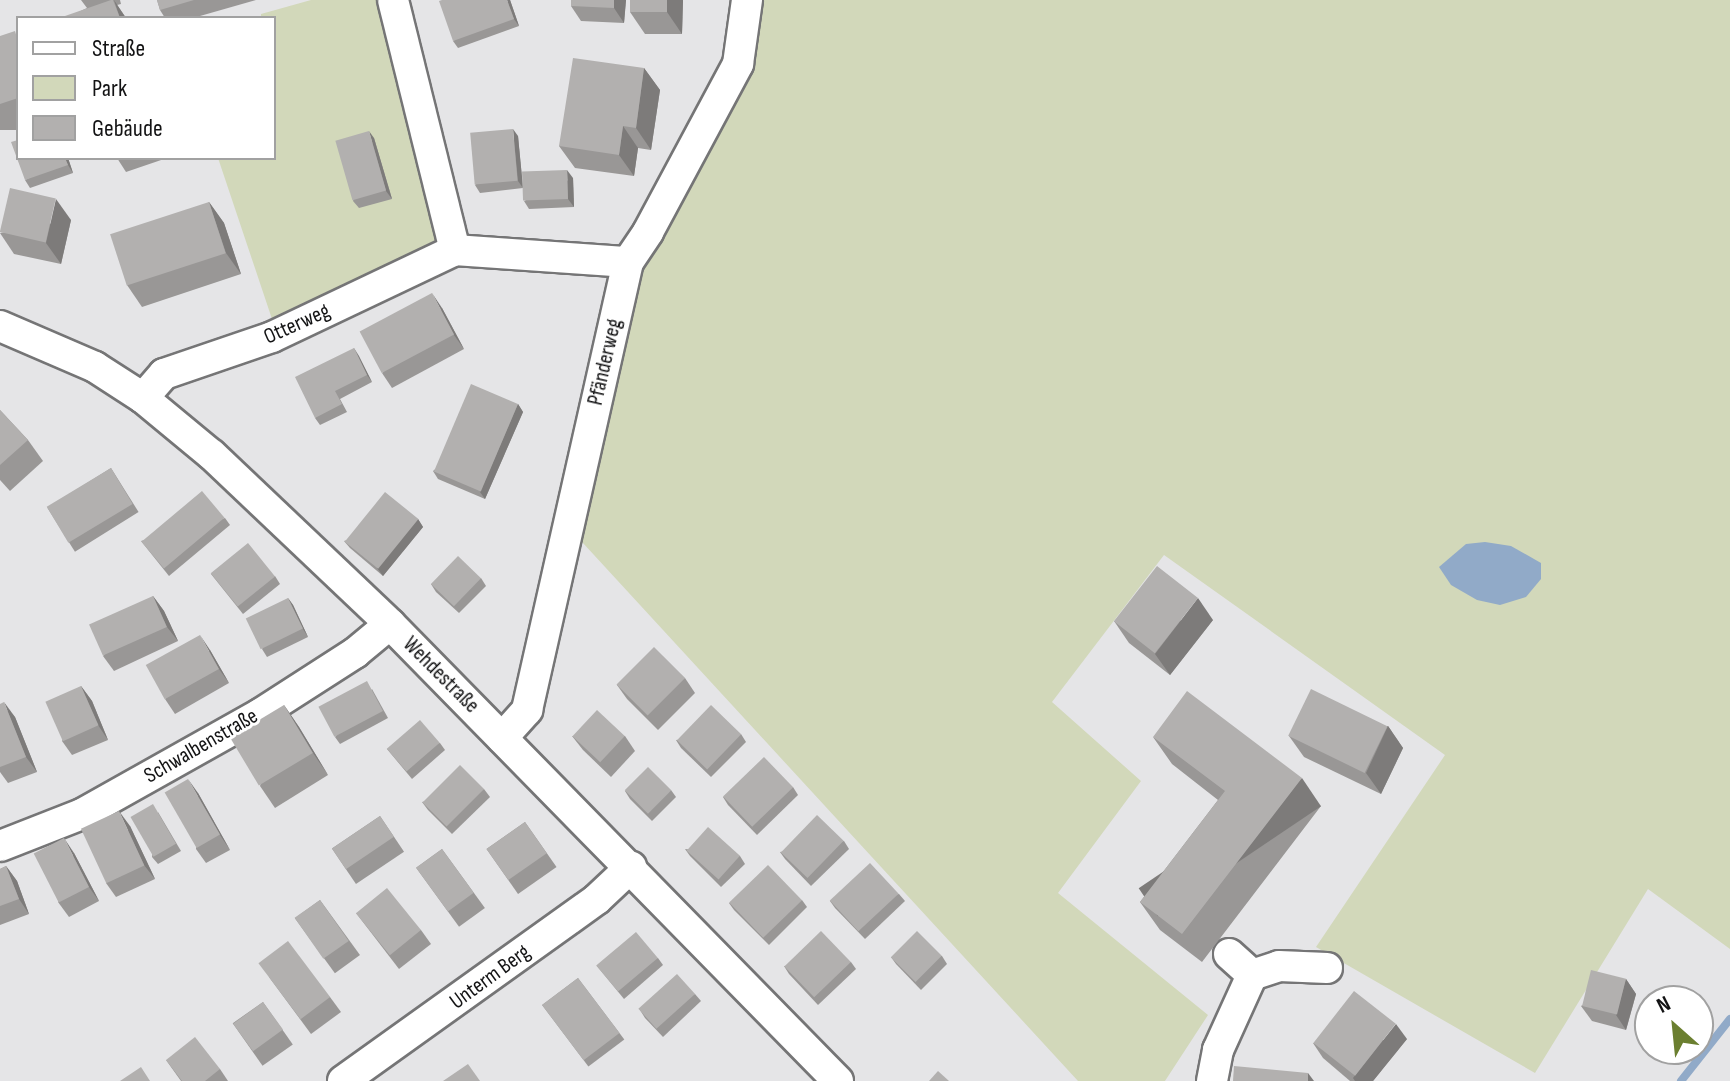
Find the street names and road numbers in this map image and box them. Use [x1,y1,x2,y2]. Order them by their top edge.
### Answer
street label: Otterweg [260,298,334,350]
street label: Pfänderweg [582,316,628,408]
street label: Wehdestraße [397,631,485,719]
street label: Schwalbenstraße [140,703,262,789]
street label: Unterm Berg [445,939,535,1015]

